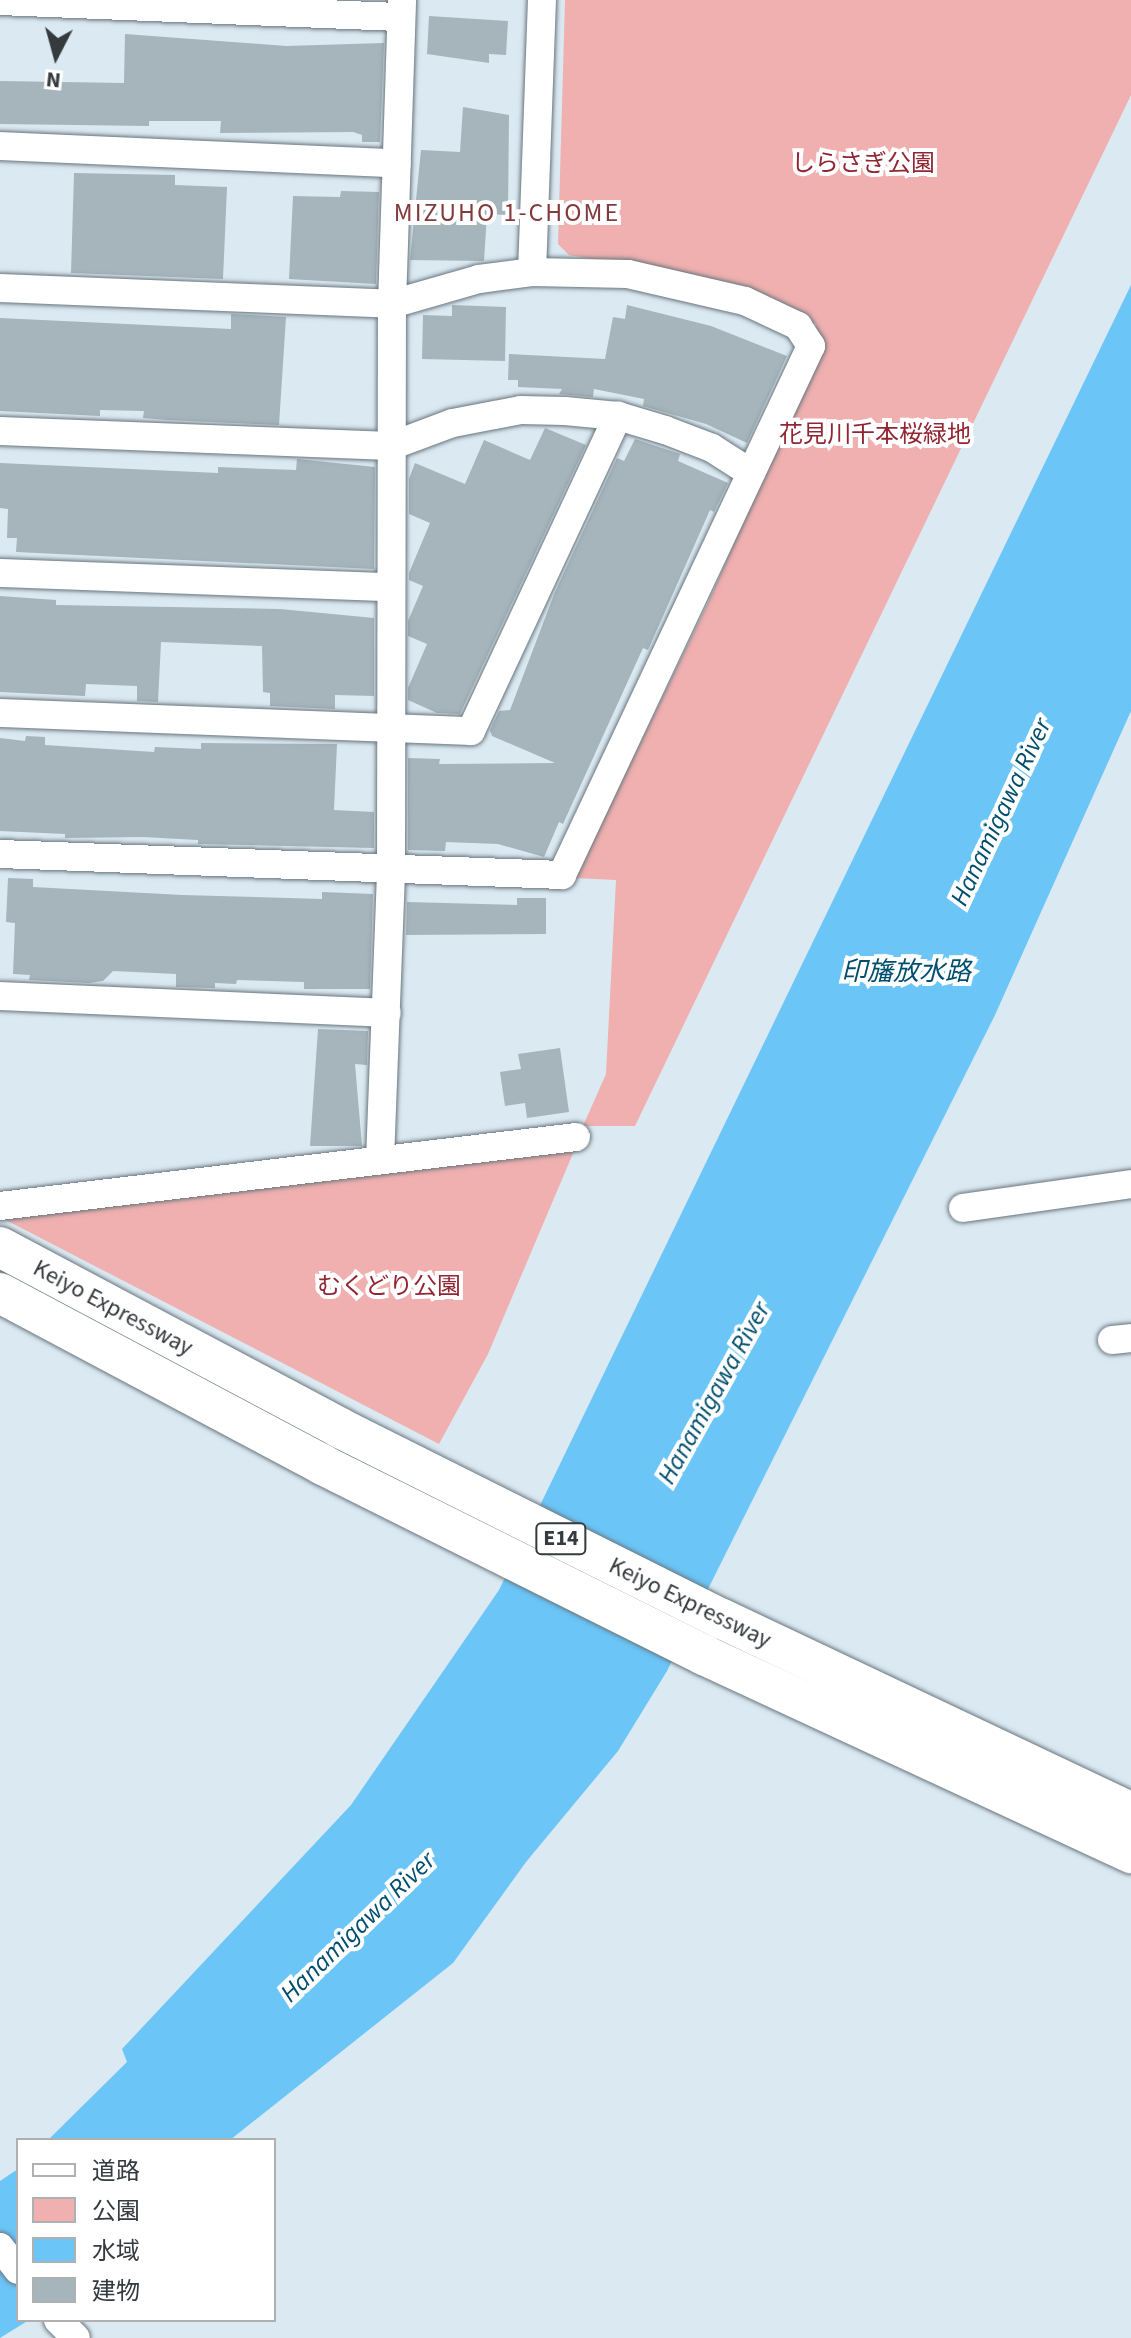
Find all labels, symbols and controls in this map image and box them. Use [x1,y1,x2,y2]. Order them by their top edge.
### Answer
north arrow [16,16,96,96]
text: N [45,63,62,97]
park label: しらさぎ公園 [791,150,935,178]
district label: MIZUHO 1-CHOME [394,197,620,229]
park label: 花見川千本桜緑地 [779,421,971,449]
water label: Hanamigawa River [944,713,1058,911]
water label: 印旛放水路 [841,956,971,988]
street label: Keiyo Expressway [28,1254,198,1362]
park label: むくどり公園 [317,1273,461,1301]
water label: Hanamigawa River [651,1297,777,1489]
road number: E14 [535,1521,587,1557]
street label: Keiyo Expressway [604,1551,776,1655]
water label: Hanamigawa River [274,1845,442,2009]
legend [16,2138,276,2322]
text: 道路 [92,2154,140,2189]
text: 公園 [92,2194,140,2229]
text: 水域 [92,2234,140,2269]
text: 建物 [92,2274,140,2309]

